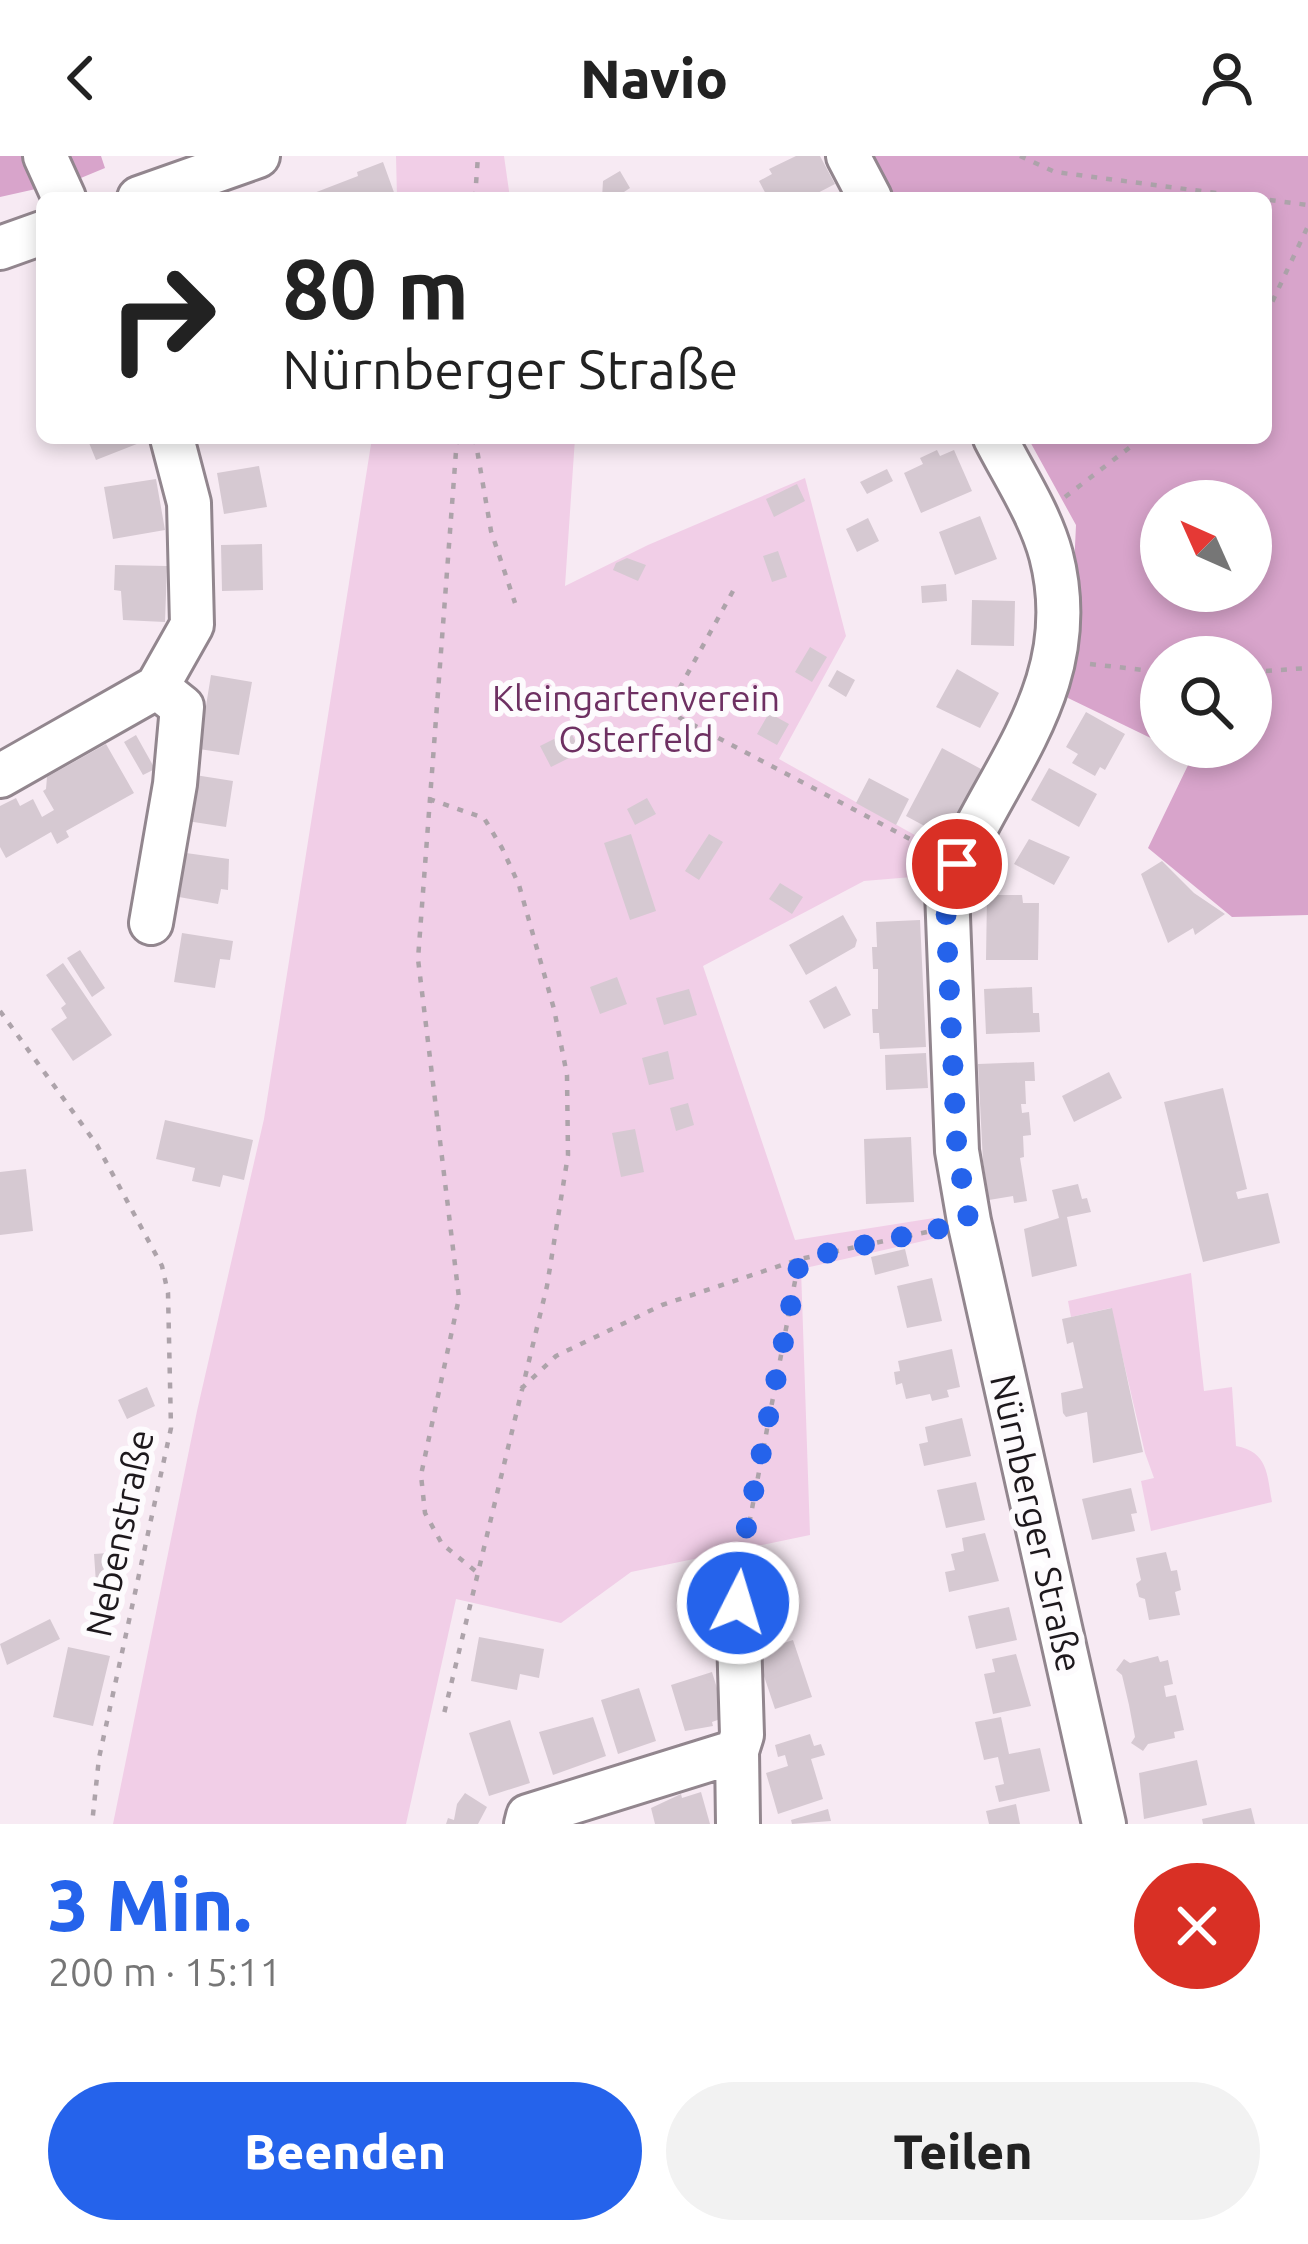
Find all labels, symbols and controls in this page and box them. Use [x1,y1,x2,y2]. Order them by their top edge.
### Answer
icon: back [48,45,114,111]
icon: person [1194,45,1260,111]
text: Navio [580,48,728,108]
icon: right [84,240,240,396]
text: 80 m [282,241,469,335]
text: Nürnberger Straße [282,339,738,399]
north arrow [1140,480,1272,612]
map controls [1140,480,1272,768]
button: search [1140,636,1272,768]
park label: Kleingartenverein Osterfeld [492,677,780,759]
pin [906,813,1008,915]
icon: arrive [924,831,990,897]
street label: Nürnberger Straße [983,1370,1091,1676]
street label: Nebenstraße [77,1426,161,1640]
position arrow [675,1540,801,1666]
button: close [1134,1863,1260,1989]
text: 3 Min. [48,1864,251,1945]
text: 200 m · 15:11 [48,1950,282,1993]
button: Beenden [48,2082,642,2220]
button: Teilen [666,2082,1260,2220]

